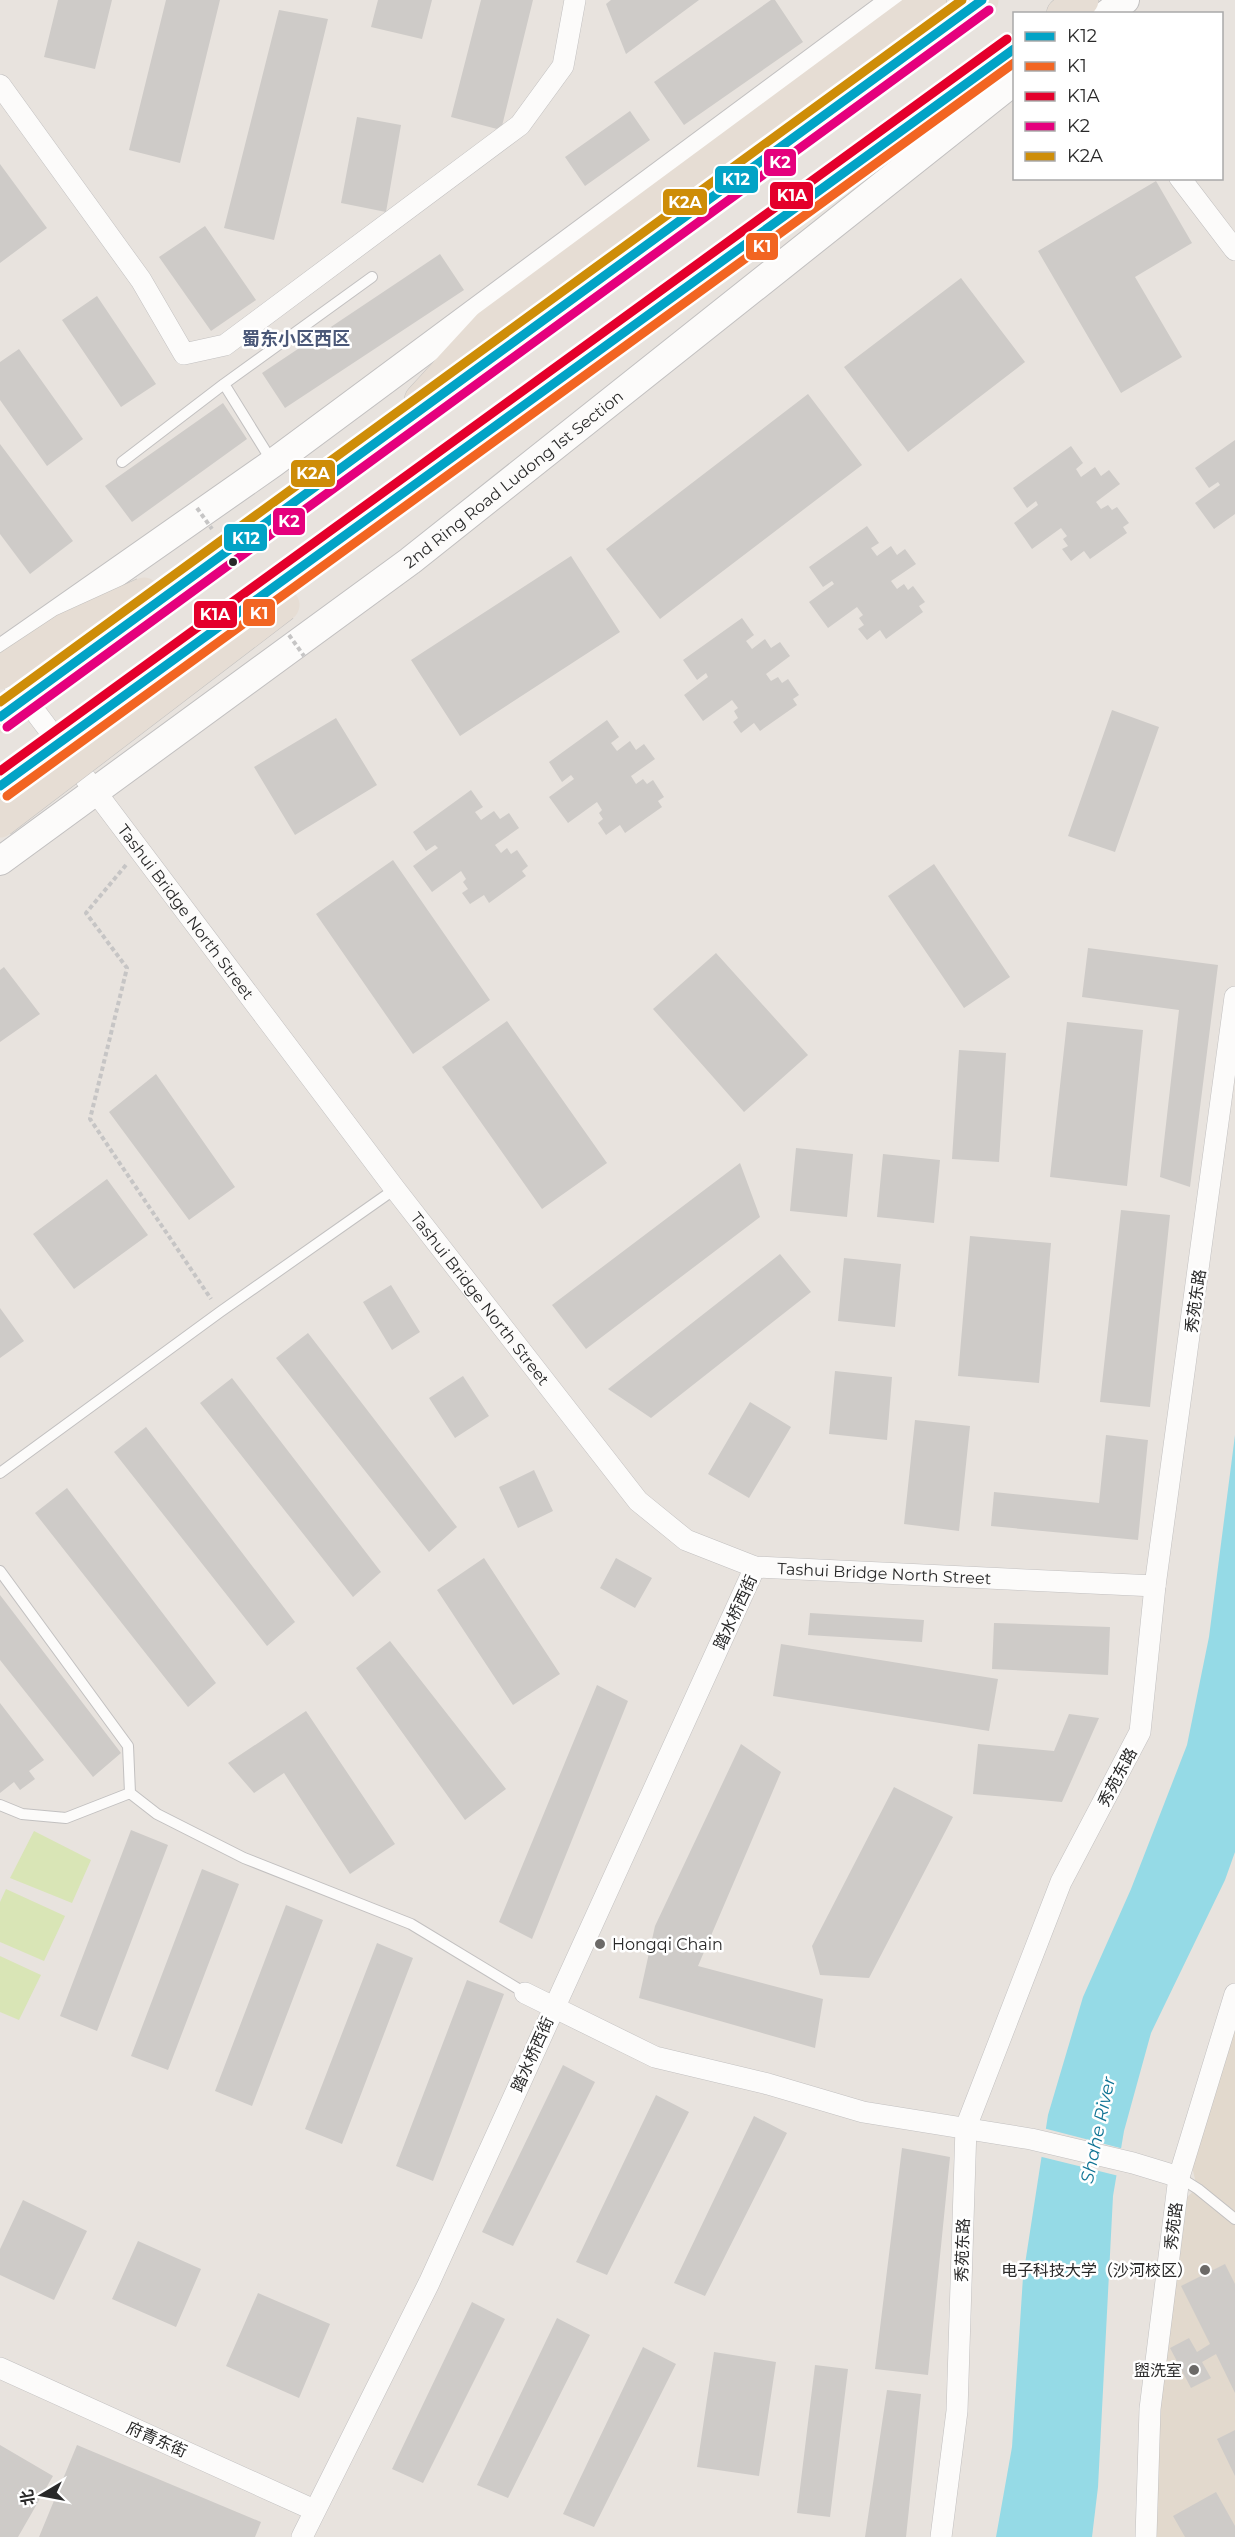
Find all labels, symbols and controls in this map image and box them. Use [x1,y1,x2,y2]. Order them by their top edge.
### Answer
legend [1013,12,1223,180]
text: K12 [1067,25,1097,47]
text: K1 [1067,55,1087,77]
text: K1A [1067,85,1100,107]
text: K2 [1067,115,1090,137]
text: K2A [1067,145,1103,167]
line badge: K2 [763,148,797,177]
text: K2 [769,153,791,172]
line badge: K12 [714,165,759,194]
text: K12 [722,170,750,189]
line badge: K1A [769,181,814,210]
text: K1A [777,186,808,205]
line badge: K2A [662,188,708,216]
text: K2A [668,193,703,212]
line badge: K1 [745,232,779,261]
text: K1 [753,237,771,256]
district label: 蜀东小区西区 [242,328,350,350]
street label: 2nd Ring Road Ludong 1st Section [400,386,627,572]
line badge: K2A [290,459,336,488]
text: K2A [296,464,331,483]
line badge: K2 [272,507,306,536]
text: K2 [278,512,300,531]
line badge: K12 [223,523,268,552]
text: K12 [232,529,260,548]
unlabelled marker [227,556,239,568]
line badge: K1 [242,598,276,627]
line badge: K1A [193,600,238,629]
text: K1 [250,604,268,623]
text: K1A [200,605,231,624]
street label: Tashui Bridge North Street [114,821,258,1004]
street label: Tashui Bridge North Street [407,1208,553,1390]
street label: 秀苑东路 [1182,1268,1209,1334]
street label: Tashui Bridge North Street [777,1559,992,1588]
street label: 踏水桥西街 [710,1572,761,1652]
street label: 秀苑东路 [1094,1745,1141,1810]
place label: Hongqi Chain [612,1935,723,1954]
marker: Hongqi Chain [593,1937,607,1951]
street label: 踏水桥西街 [508,2014,557,2095]
water label: Shahe River [1076,2074,1120,2185]
street label: 秀苑路 [1161,2201,1186,2251]
street label: 秀苑东路 [952,2218,973,2282]
place label: 电子科技大学（沙河校区） [1001,2261,1193,2280]
marker: 电子科技大学（沙河校区） [1198,2263,1212,2277]
place label: 盥洗室 [1134,2361,1182,2380]
marker: 盥洗室 [1187,2363,1201,2377]
street label: 府青东街 [124,2418,190,2461]
north arrow [12,2465,72,2525]
text: 北 [17,2488,38,2507]

